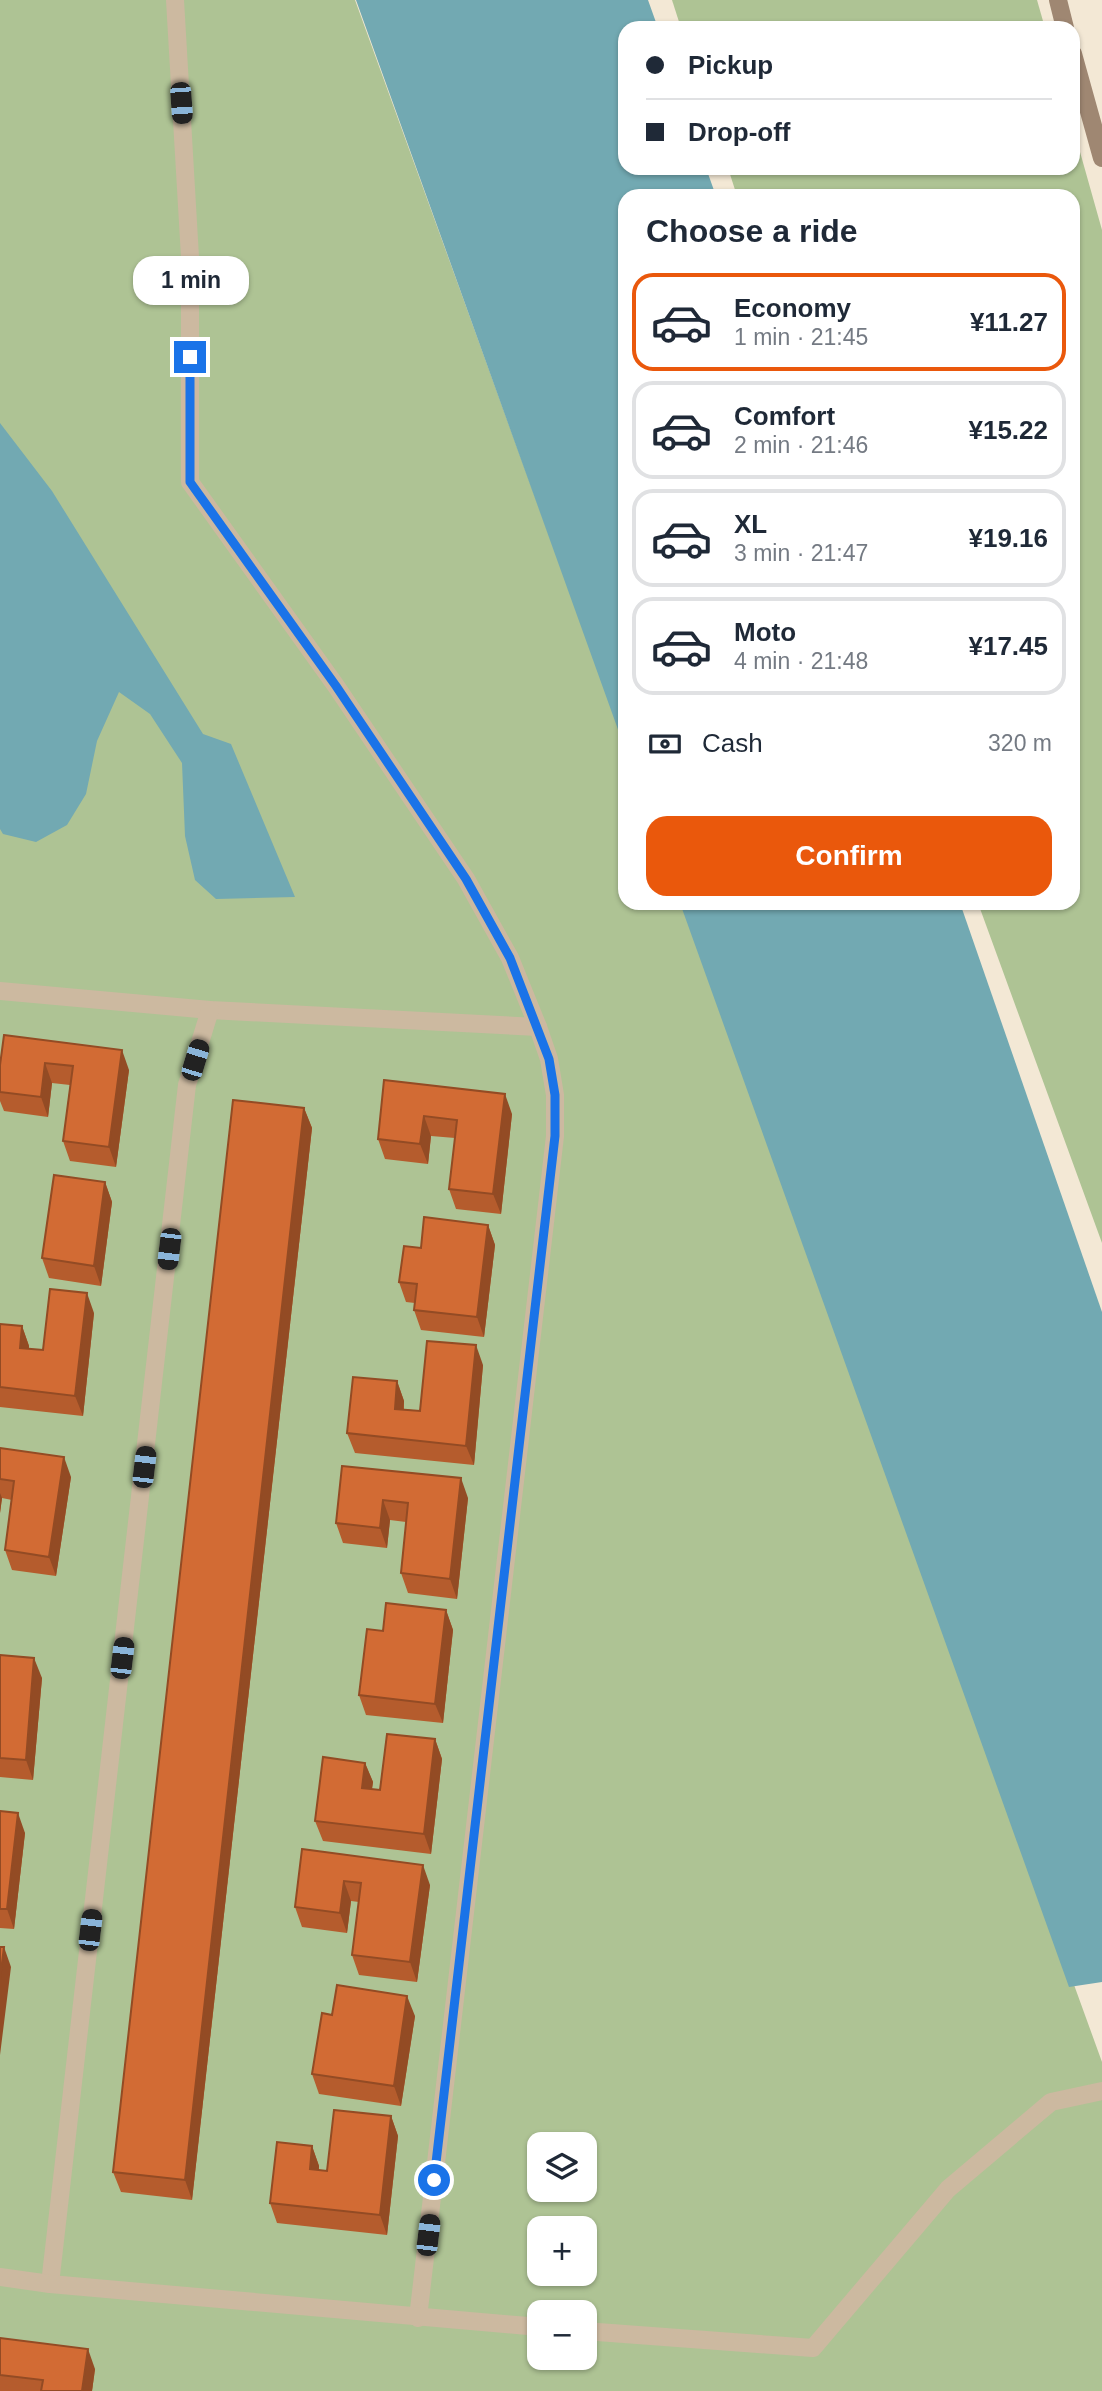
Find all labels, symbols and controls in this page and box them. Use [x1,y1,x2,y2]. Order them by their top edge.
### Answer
text: Pickup [688,50,773,80]
car [170,81,193,125]
text: Drop-off [688,117,791,147]
text: Choose a ride [646,213,858,249]
callout: 1 min [132,256,248,304]
text: 1 min [161,267,221,293]
icon: car [650,291,713,354]
text: Economy [734,293,851,323]
text: ¥11.27 [970,307,1048,337]
text: 1 min · 21:45 [734,324,868,350]
route end [174,341,206,373]
icon: car [650,399,713,462]
text: Comfort [734,401,835,431]
text: ¥15.22 [968,415,1048,445]
text: 2 min · 21:46 [734,432,868,458]
icon: car [650,507,713,570]
text: XL [734,509,767,539]
text: ¥19.16 [968,523,1048,553]
text: 3 min · 21:47 [734,540,868,566]
icon: car [650,615,713,678]
text: Moto [734,617,796,647]
text: ¥17.45 [968,631,1048,661]
text: 4 min · 21:48 [734,648,868,674]
icon: cash [646,725,684,763]
text: Cash [702,728,763,758]
text: 320 m [988,730,1052,756]
button: Confirm [646,816,1052,896]
car [179,1037,212,1083]
car [157,1227,182,1271]
car [132,1445,157,1489]
car [110,1636,135,1680]
car [78,1908,103,1952]
map controls [527,2132,597,2370]
button: layers [527,2132,597,2202]
route start [418,2164,450,2196]
car [416,2213,441,2257]
button: + [527,2216,597,2286]
button: − [527,2300,597,2370]

